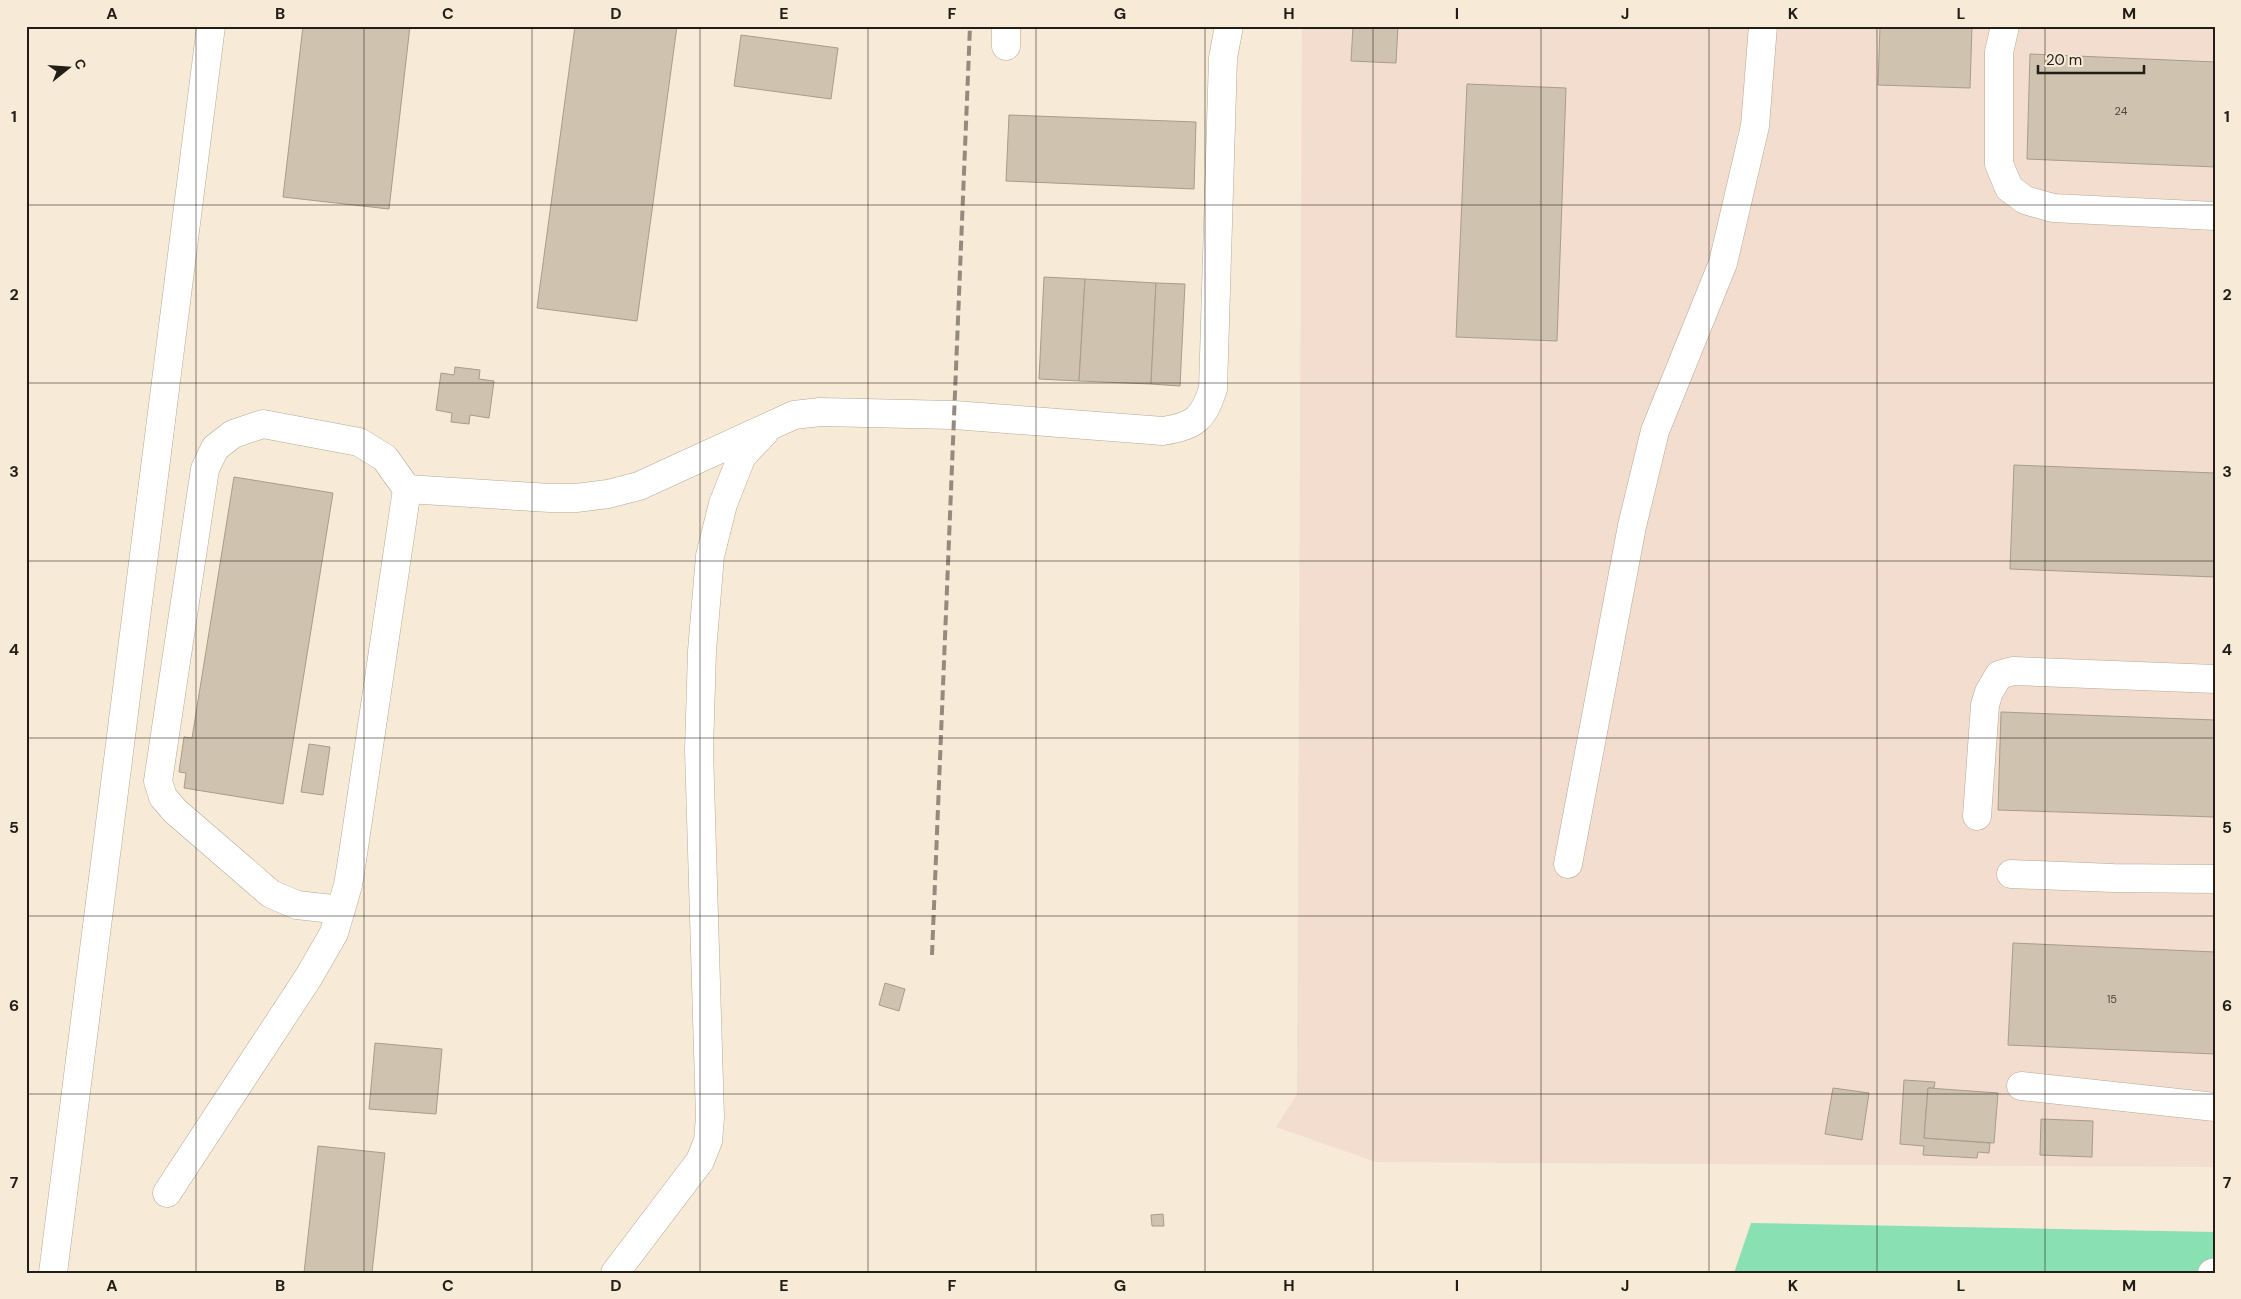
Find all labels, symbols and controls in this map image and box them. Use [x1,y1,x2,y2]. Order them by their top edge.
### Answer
text: A [106,3,118,24]
text: B [275,3,285,24]
text: C [442,3,454,24]
text: D [610,3,622,24]
text: E [779,3,789,24]
text: F [948,3,957,24]
text: G [1114,3,1126,24]
text: H [1283,3,1295,24]
text: I [1455,3,1459,24]
text: J [1621,3,1629,24]
text: K [1788,3,1799,24]
text: L [1957,3,1966,24]
text: M [2122,3,2136,24]
north arrow [42,42,92,92]
scale bar [2038,42,2145,74]
text: 20 m [2046,50,2082,70]
text: С [70,57,91,72]
house number: 24 [2115,104,2128,118]
text: 1 [11,106,17,127]
text: 1 [2224,106,2230,127]
text: 2 [9,284,19,305]
text: 2 [2222,284,2232,305]
text: 3 [9,461,19,482]
text: 3 [2222,461,2232,482]
text: 4 [9,639,19,660]
text: 4 [2222,639,2232,660]
text: 5 [9,817,19,838]
text: 5 [2222,817,2232,838]
house number: 15 [2107,992,2117,1006]
text: 6 [9,995,19,1016]
text: 6 [2222,995,2232,1016]
text: 7 [10,1172,19,1193]
text: 7 [2223,1172,2232,1193]
text: A [106,1275,118,1296]
text: B [275,1275,285,1296]
text: C [442,1275,454,1296]
text: D [610,1275,622,1296]
text: E [779,1275,789,1296]
text: F [948,1275,957,1296]
text: G [1114,1275,1126,1296]
text: H [1283,1275,1295,1296]
text: I [1455,1275,1459,1296]
text: J [1621,1275,1629,1296]
text: K [1788,1275,1799,1296]
text: L [1957,1275,1966,1296]
text: M [2122,1275,2136,1296]

